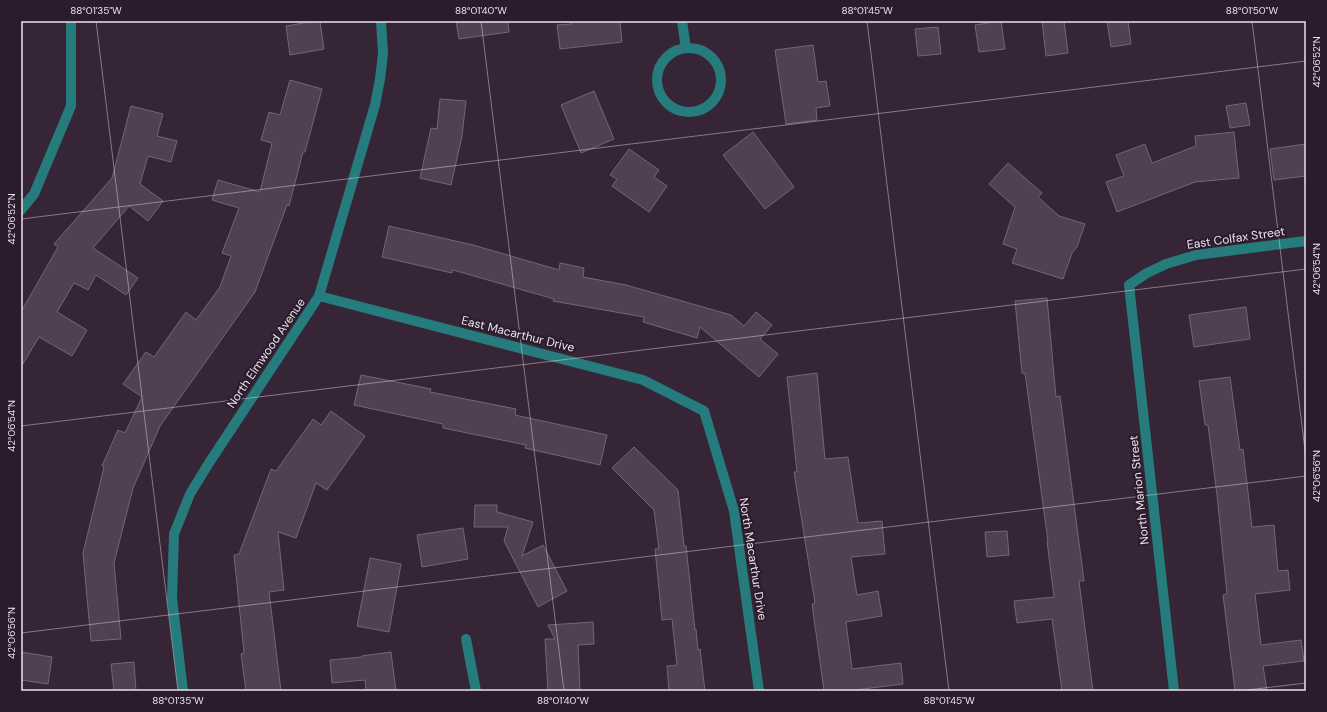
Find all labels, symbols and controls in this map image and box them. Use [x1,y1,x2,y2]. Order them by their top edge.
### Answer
text: 88°01'35"W [70,4,122,17]
text: 88°01'40"W [455,4,507,17]
text: 88°01'45"W [841,4,893,17]
text: 88°01'50"W [1226,4,1279,17]
text: 42°06'52"N [1310,36,1323,88]
text: 42°06'52"N [5,193,18,245]
street label: East Colfax Street [1186,223,1286,253]
text: 42°06'54"N [1310,243,1323,295]
street label: North Elmwood Avenue [223,295,309,411]
street label: East Macarthur Drive [460,312,576,356]
text: 42°06'54"N [5,400,18,452]
street label: North Marion Street [1125,434,1153,545]
text: 42°06'56"N [1310,450,1323,502]
street label: North Macarthur Drive [735,497,771,621]
text: 42°06'56"N [5,607,18,659]
text: 88°01'35"W [152,694,204,707]
text: 88°01'40"W [537,694,589,707]
text: 88°01'45"W [923,694,975,707]

